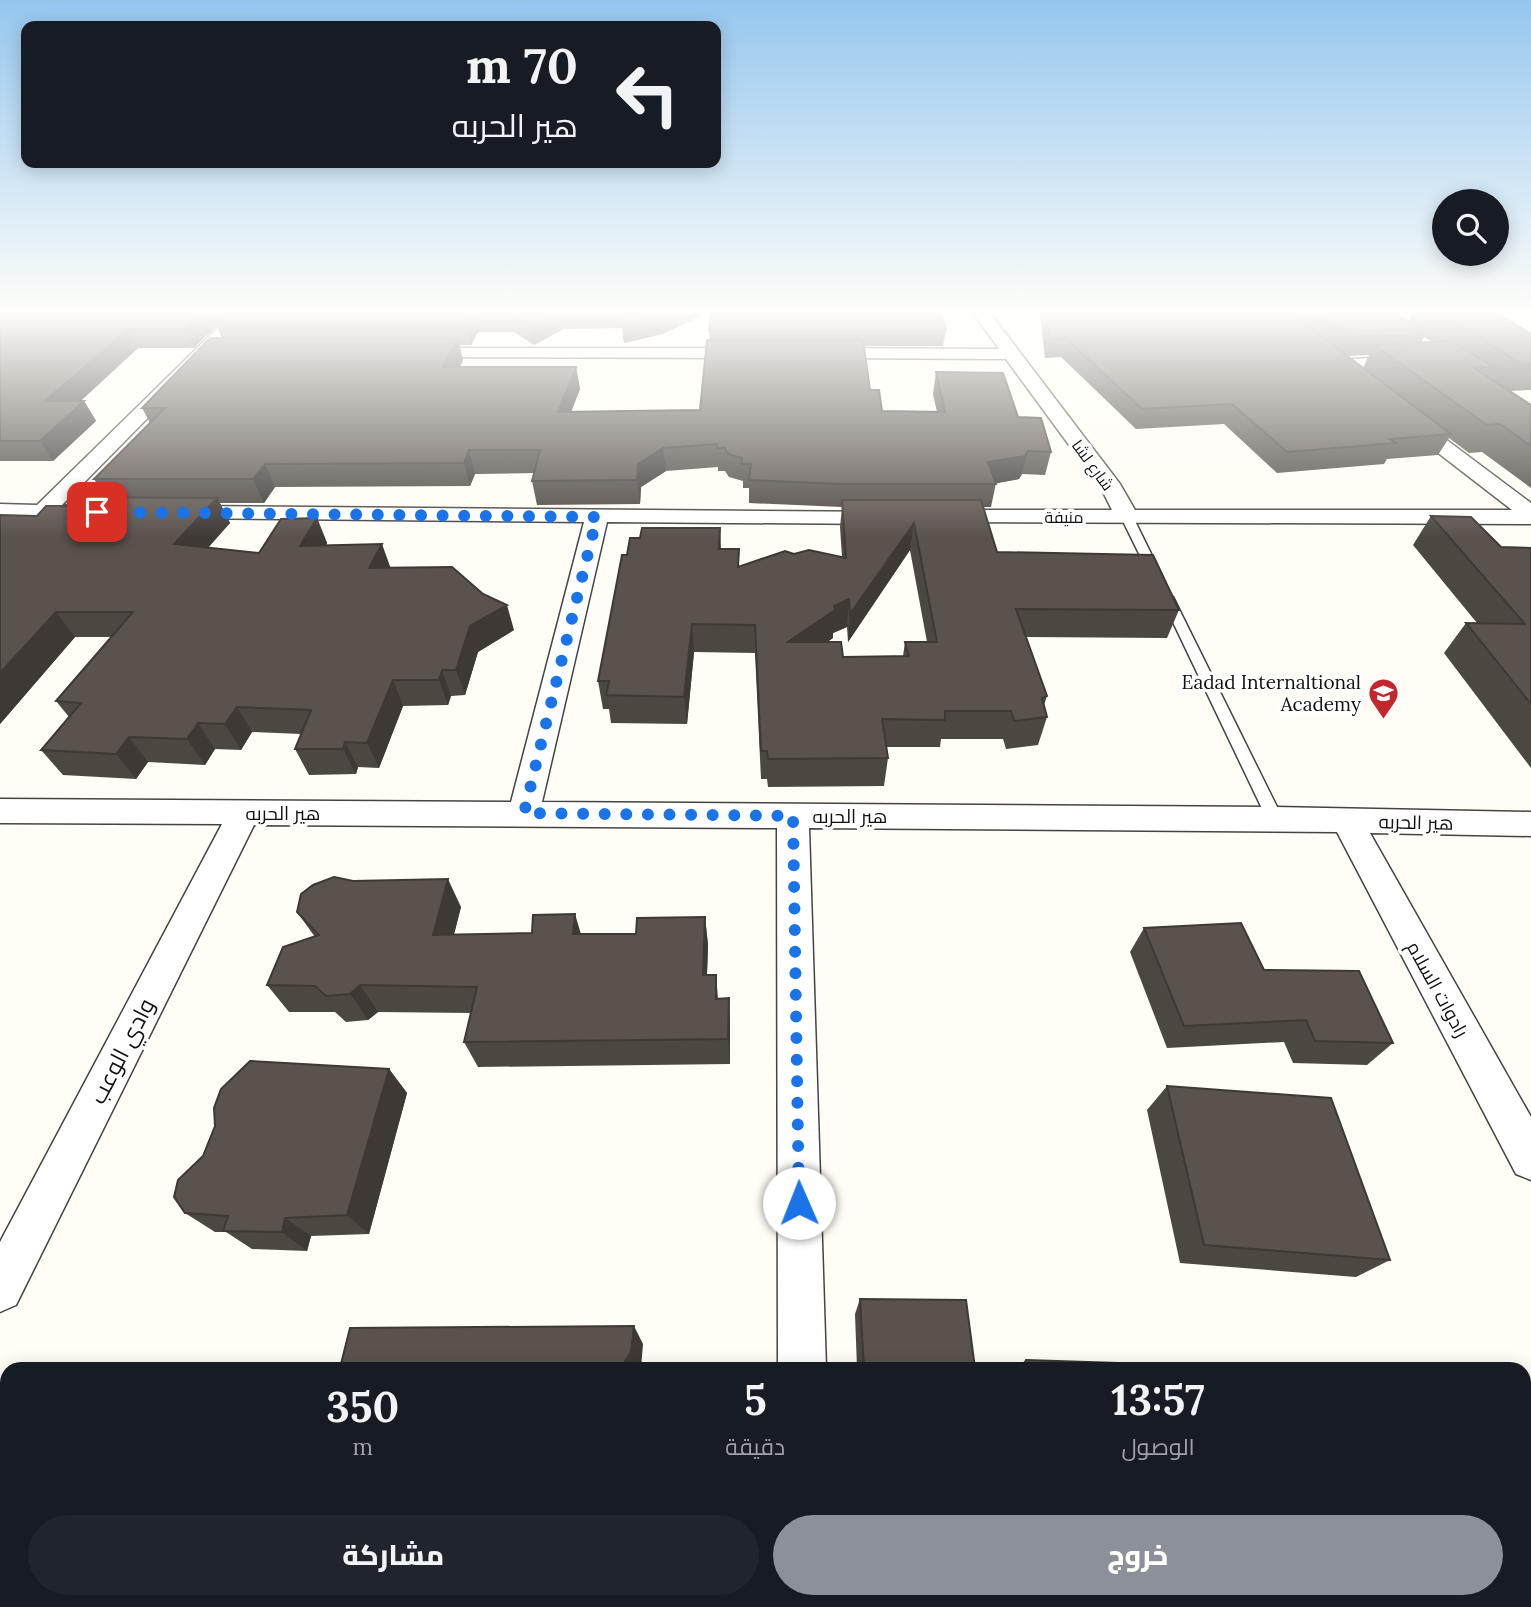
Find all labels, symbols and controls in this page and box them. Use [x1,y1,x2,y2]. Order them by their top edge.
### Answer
text: 70 m [466,34,578,96]
icon: left [602,49,693,140]
text: هير الحربه [452,105,578,146]
map controls [1432,189,1509,266]
button: search [1432,189,1509,266]
street label: شارع لشا [1066,436,1118,496]
pin [67,482,127,542]
icon: arrive [78,493,116,531]
street label: منيفة [1044,507,1084,527]
place label: Eadad Internaltional Academy [1182,670,1361,716]
school or university icon: Eadad Internaltional Academy [1367,676,1401,720]
street label: هير الحربه [246,801,320,825]
street label: هير الحربه [813,804,887,828]
street label: هير الحربه [1378,809,1454,835]
street label: رادوات السلام [1400,937,1474,1042]
street label: وادي الوعب [83,993,164,1110]
position arrow [762,1166,836,1240]
text: 5 [744,1373,767,1427]
text: 13:57 [1111,1373,1205,1427]
text: 350 [326,1380,399,1434]
text: m [352,1432,373,1461]
text: دقيقة [725,1432,785,1461]
text: الوصول [1121,1432,1195,1461]
button: مشاركة [28,1515,759,1595]
button: خروج [773,1515,1503,1595]

